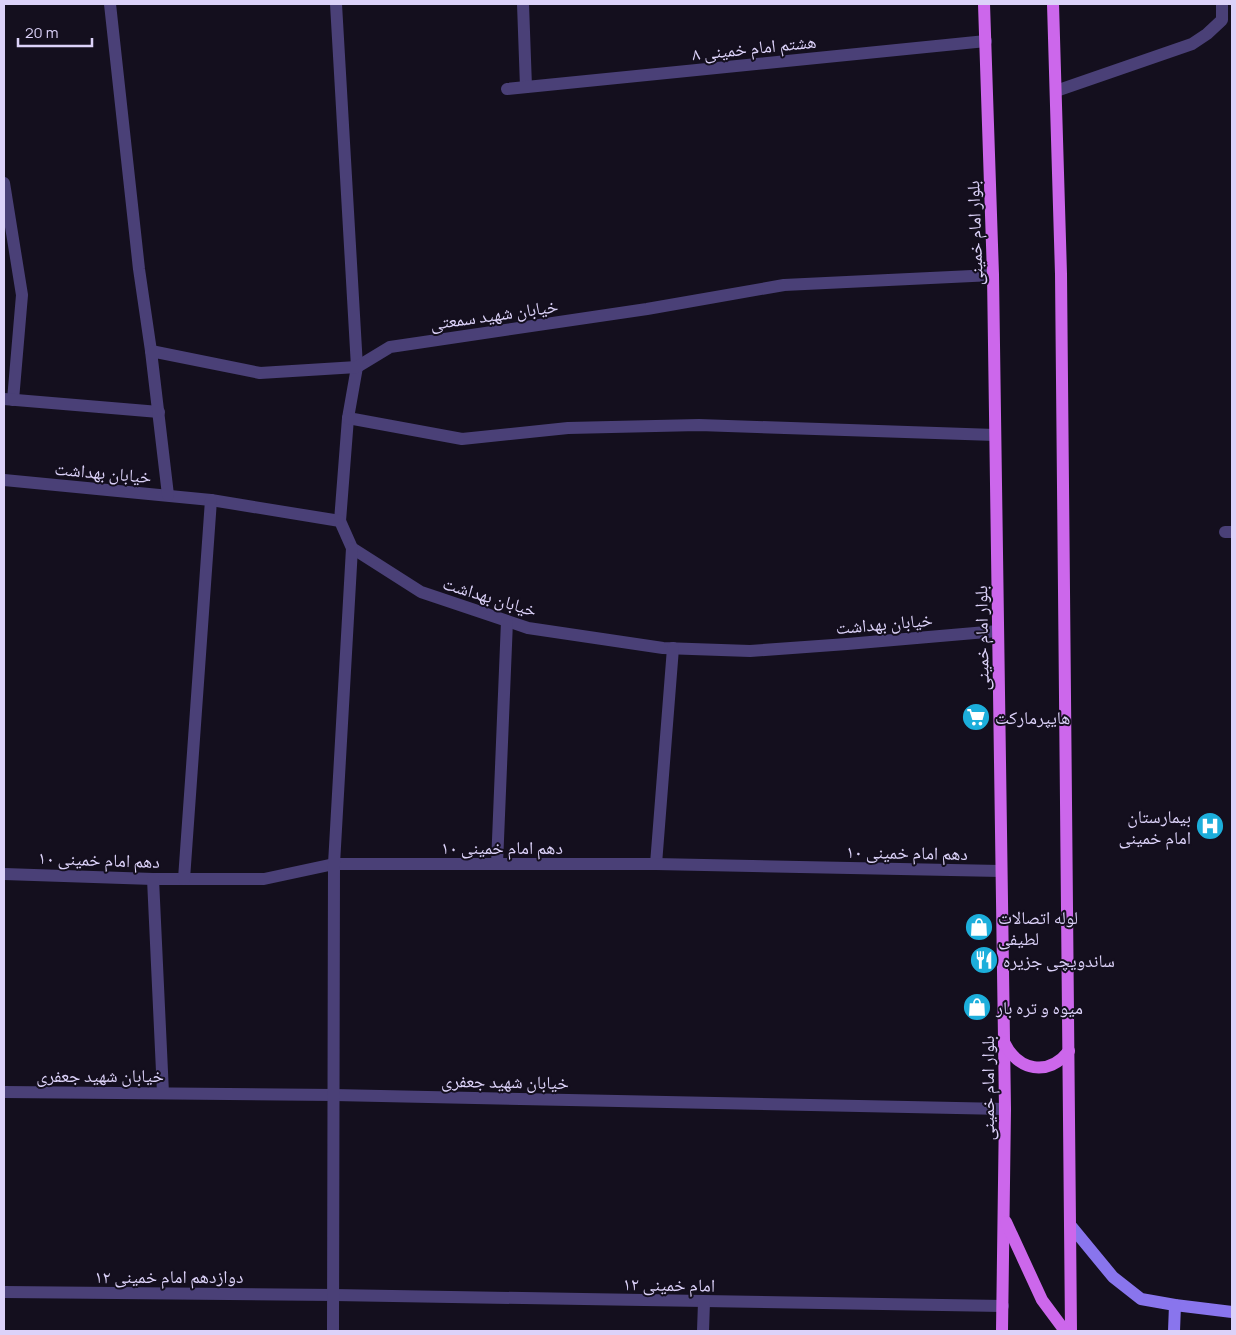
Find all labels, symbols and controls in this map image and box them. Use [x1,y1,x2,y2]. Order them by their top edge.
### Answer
scale bar [18,15,91,47]
text: 20 m [25,22,58,43]
street label: هشتم امام خمینی ۸ [691,29,817,66]
street label: بلوار امام خمینی [960,180,989,286]
street label: خیابان شهید سمعتی [428,293,560,335]
street label: خیابان بهداشت [53,456,153,488]
street label: خیابان بهداشت [440,570,540,622]
street label: بلوار امام خمینی [968,585,995,691]
street label: خیابان بهداشت [834,607,934,639]
supermarket icon: هایپرمارکت [961,702,991,732]
place label: هایپرمارکت [995,705,1071,729]
place label: بیمارستان امام خمینی [1119,804,1191,850]
hospital icon: بیمارستان امام خمینی [1195,811,1225,841]
street label: دهم امام خمینی ۱۰ [441,835,563,860]
street label: دهم امام خمینی ۱۰ [846,839,968,866]
street label: دهم امام خمینی ۱۰ [38,845,160,874]
place label: لوله اتصالات لطیفی [998,905,1078,950]
shop icon: لوله اتصالات لطیفی [964,912,994,942]
restaurant icon: ساندویچی جزیره [969,945,999,975]
place label: ساندویچی جزیره [1003,948,1115,972]
shop icon: میوه و تره بار [962,992,992,1022]
place label: میوه و تره بار [995,995,1083,1019]
street label: بلوار امام خمینی [975,1035,1000,1141]
street label: خیابان شهید جعفری [36,1063,164,1087]
street label: خیابان شهید جعفری [441,1068,569,1094]
street label: دوازدهم امام خمینی ۱۲ [94,1264,244,1289]
street label: امام خمینی ۱۲ [623,1271,715,1298]

